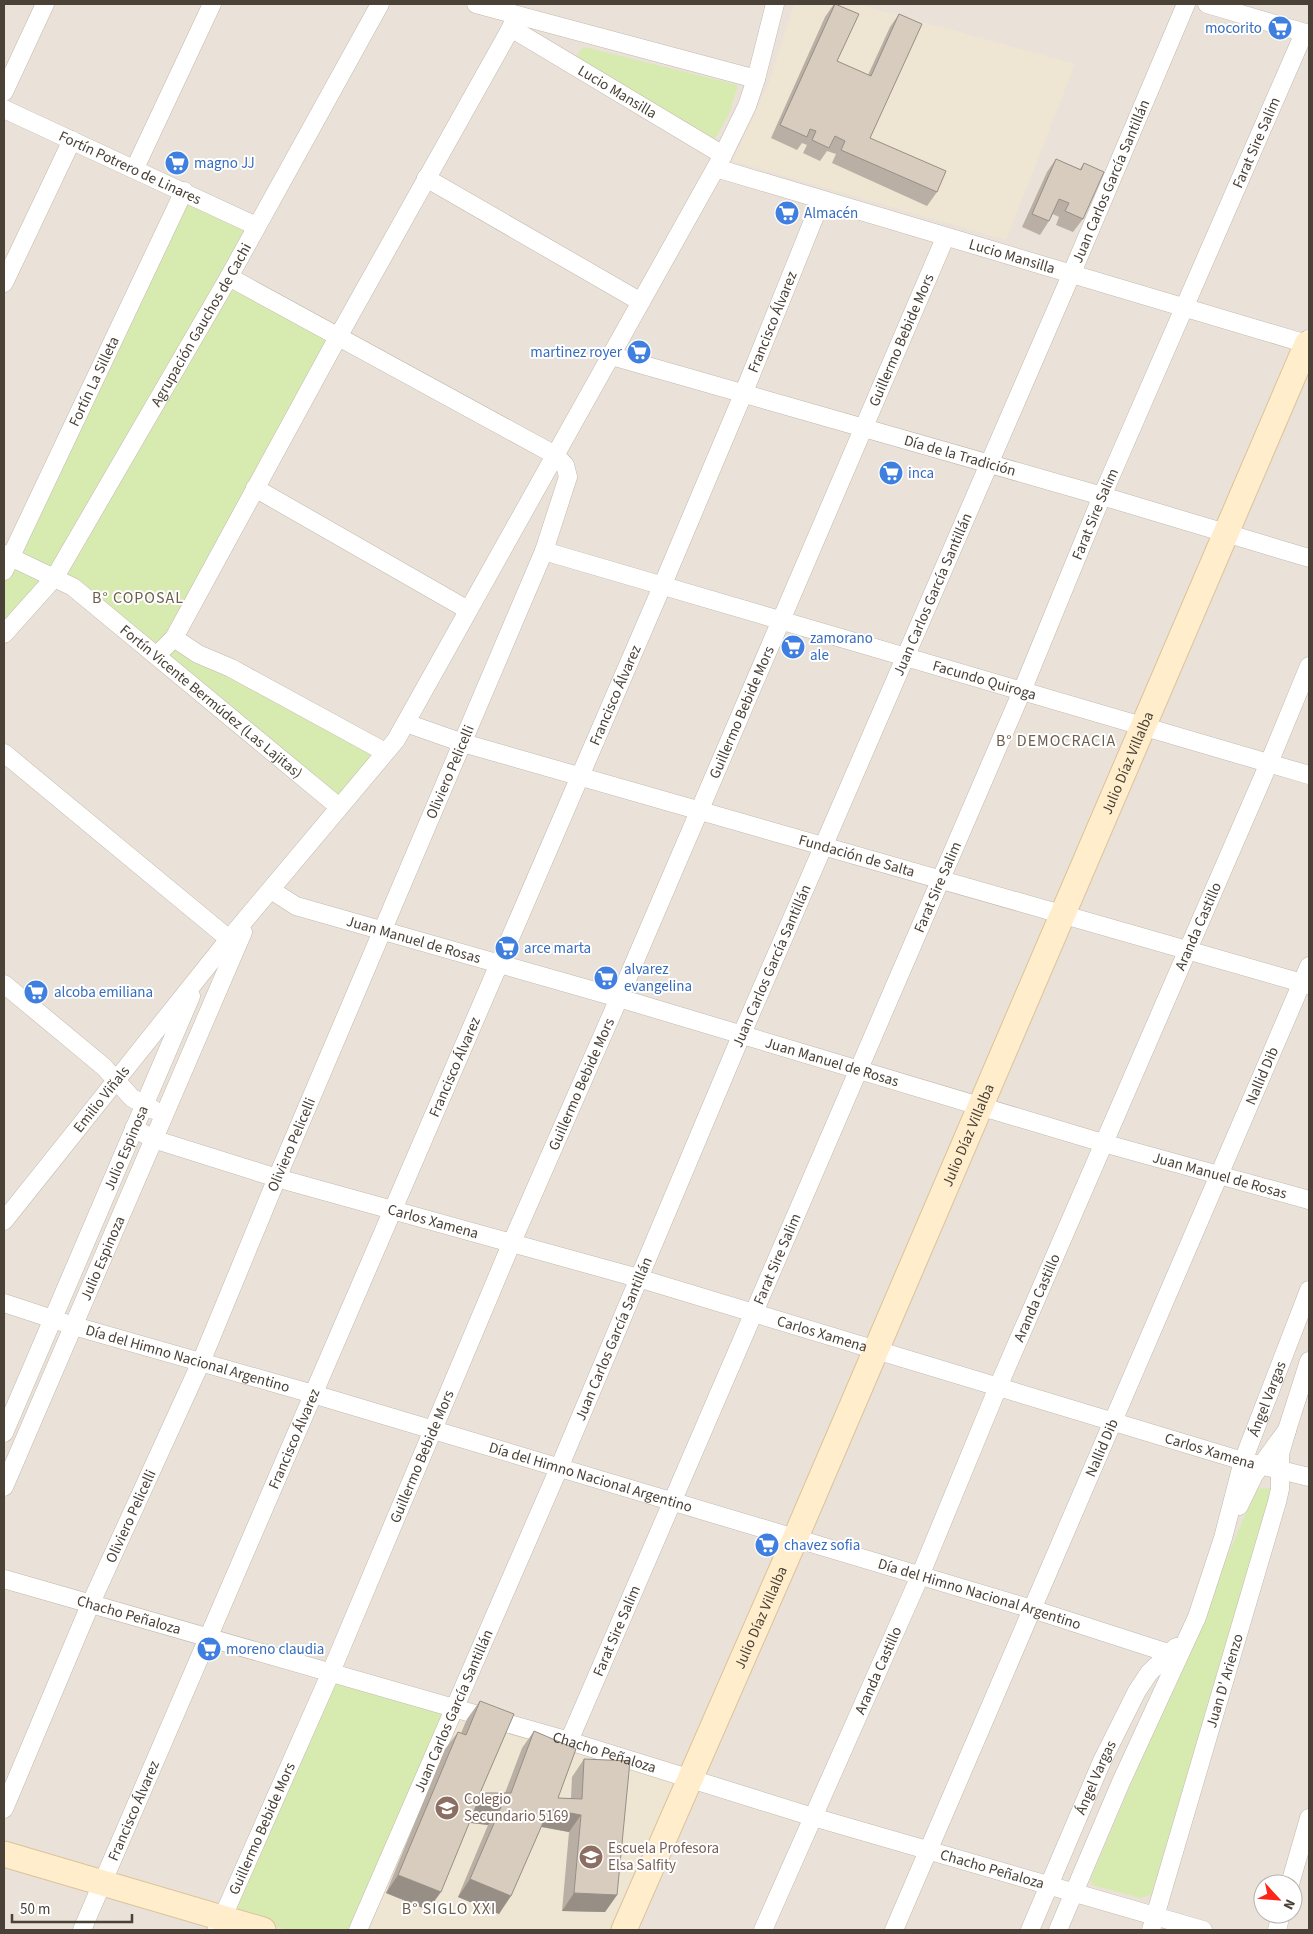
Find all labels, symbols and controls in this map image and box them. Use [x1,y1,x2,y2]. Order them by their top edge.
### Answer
supermarket icon: mocorito [1267,15,1293,41]
place label: mocorito [1205,18,1262,39]
street label: Lucio Mansilla [574,60,661,124]
street label: Farat Sire Salim [1228,94,1286,192]
street label: Juan Carlos García Santillán [1067,96,1155,266]
street label: Fortín Potrero de Linares [55,126,204,210]
supermarket icon: magno JJ [164,150,190,176]
place label: magno JJ [194,153,255,174]
supermarket icon: Almacén [774,200,800,226]
place label: Almacén [804,203,858,224]
street label: Lucio Mansilla [966,234,1058,279]
street label: Agrupación Gauchos de Cachi [146,239,257,411]
street label: Francisco Álvarez [743,268,803,376]
street label: Guillermo Bebide Mors [864,271,939,410]
street label: Fortín La Silleta [64,333,125,430]
supermarket icon: martinez royer [626,339,652,365]
place label: martinez royer [530,342,623,363]
street label: Día de la Tradición [902,430,1018,482]
supermarket icon: inca [878,460,904,486]
place label: inca [908,463,934,484]
street label: Farat Sire Salim [1067,465,1124,563]
street label: Juan Carlos García Santillán [888,510,978,679]
district label: B° COPOSAL [92,587,184,609]
street label: Fortín Vicente Bermúdez (Las Lajitas) [115,620,307,784]
place label: zamorano ale [810,628,873,666]
supermarket icon: zamorano ale [780,634,806,660]
street label: Francisco Álvarez [585,642,646,749]
street label: Guillermo Bebide Mors [704,643,780,782]
street label: Facundo Quiroga [930,655,1039,706]
street label: Julio Díaz Villalba [1097,708,1159,818]
street label: Oliviero Pelicelli [421,722,480,822]
district label: B° DEMOCRACIA [996,730,1116,752]
street label: Fundación de Salta [796,830,917,883]
street label: Farat Sire Salim [909,838,967,936]
street label: Aranda Castillo [1170,879,1227,974]
street label: Juan Carlos García Santillán [727,881,816,1051]
street label: Juan Manuel de Rosas [344,911,483,969]
supermarket icon: arce marta [494,935,520,961]
place label: arce marta [524,938,591,959]
place label: alvarez evangelina [624,959,692,997]
supermarket icon: alvarez evangelina [593,965,619,991]
supermarket icon: alcoba emiliana [23,979,49,1005]
place label: alcoba emiliana [54,982,153,1003]
street label: Francisco Álvarez [424,1014,486,1121]
street label: Guillermo Bebide Mors [543,1015,620,1154]
street label: Juan Manuel de Rosas [762,1032,901,1092]
street label: Nallid Dib [1240,1044,1284,1108]
street label: Emilio Viñals [69,1062,135,1137]
street label: Julio Díaz Villalba [937,1081,1000,1190]
street label: Oliviero Pelicelli [262,1094,321,1195]
street label: Julio Espinosa [99,1102,154,1194]
street label: Juan Manuel de Rosas [1150,1147,1289,1204]
street label: Carlos Xamena [385,1199,481,1244]
street label: Farat Sire Salim [748,1210,806,1308]
street label: Julio Espinoza [75,1213,130,1304]
street label: Aranda Castillo [1009,1250,1066,1345]
street label: Juan Carlos García Santillán [570,1254,658,1424]
street label: Carlos Xamena [774,1311,870,1358]
street label: Día del Himno Nacional Argentino [83,1320,292,1398]
street label: Ángel Vargas [1243,1358,1292,1440]
street label: Francisco Álvarez [264,1386,325,1493]
street label: Guillermo Bebide Mors [385,1387,460,1526]
street label: Nallid Dib [1080,1416,1124,1480]
street label: Carlos Xamena [1162,1428,1257,1475]
street label: Día del Himno Nacional Argentino [486,1437,695,1518]
street label: Oliviero Pelicelli [101,1466,161,1566]
supermarket icon: chavez sofia [754,1532,780,1558]
place label: chavez sofia [784,1535,860,1556]
street label: Día del Himno Nacional Argentino [875,1553,1084,1635]
street label: Julio Díaz Villalba [729,1563,793,1672]
street label: Farat Sire Salim [588,1582,646,1680]
street label: Chacho Peñaloza [74,1590,183,1640]
street label: Aranda Castillo [850,1623,907,1718]
street label: Juan Carlos García Santillán [409,1626,499,1796]
street label: Juan D' Arienzo [1201,1631,1249,1730]
supermarket icon: moreno claudia [196,1636,222,1662]
place label: moreno claudia [226,1639,324,1660]
street label: Chacho Peñaloza [550,1727,659,1779]
street label: Ángel Vargas [1070,1737,1122,1818]
street label: Francisco Álvarez [103,1757,165,1864]
street label: Guillermo Bebide Mors [224,1759,301,1898]
place label: Colegio Secundario 5169 [464,1789,568,1827]
school or university icon: Colegio Secundario 5169 [434,1795,460,1821]
place label: Escuela Profesora Elsa Salfity [608,1838,719,1876]
school or university icon: Escuela Profesora Elsa Salfity [578,1844,604,1870]
street label: Chacho Peñaloza [938,1844,1047,1894]
north arrow [1253,1874,1303,1924]
scale bar [12,1892,132,1924]
text: N [1278,1896,1300,1913]
district label: B° SIGLO XXI [402,1898,496,1920]
text: 50 m [20,1899,50,1920]

